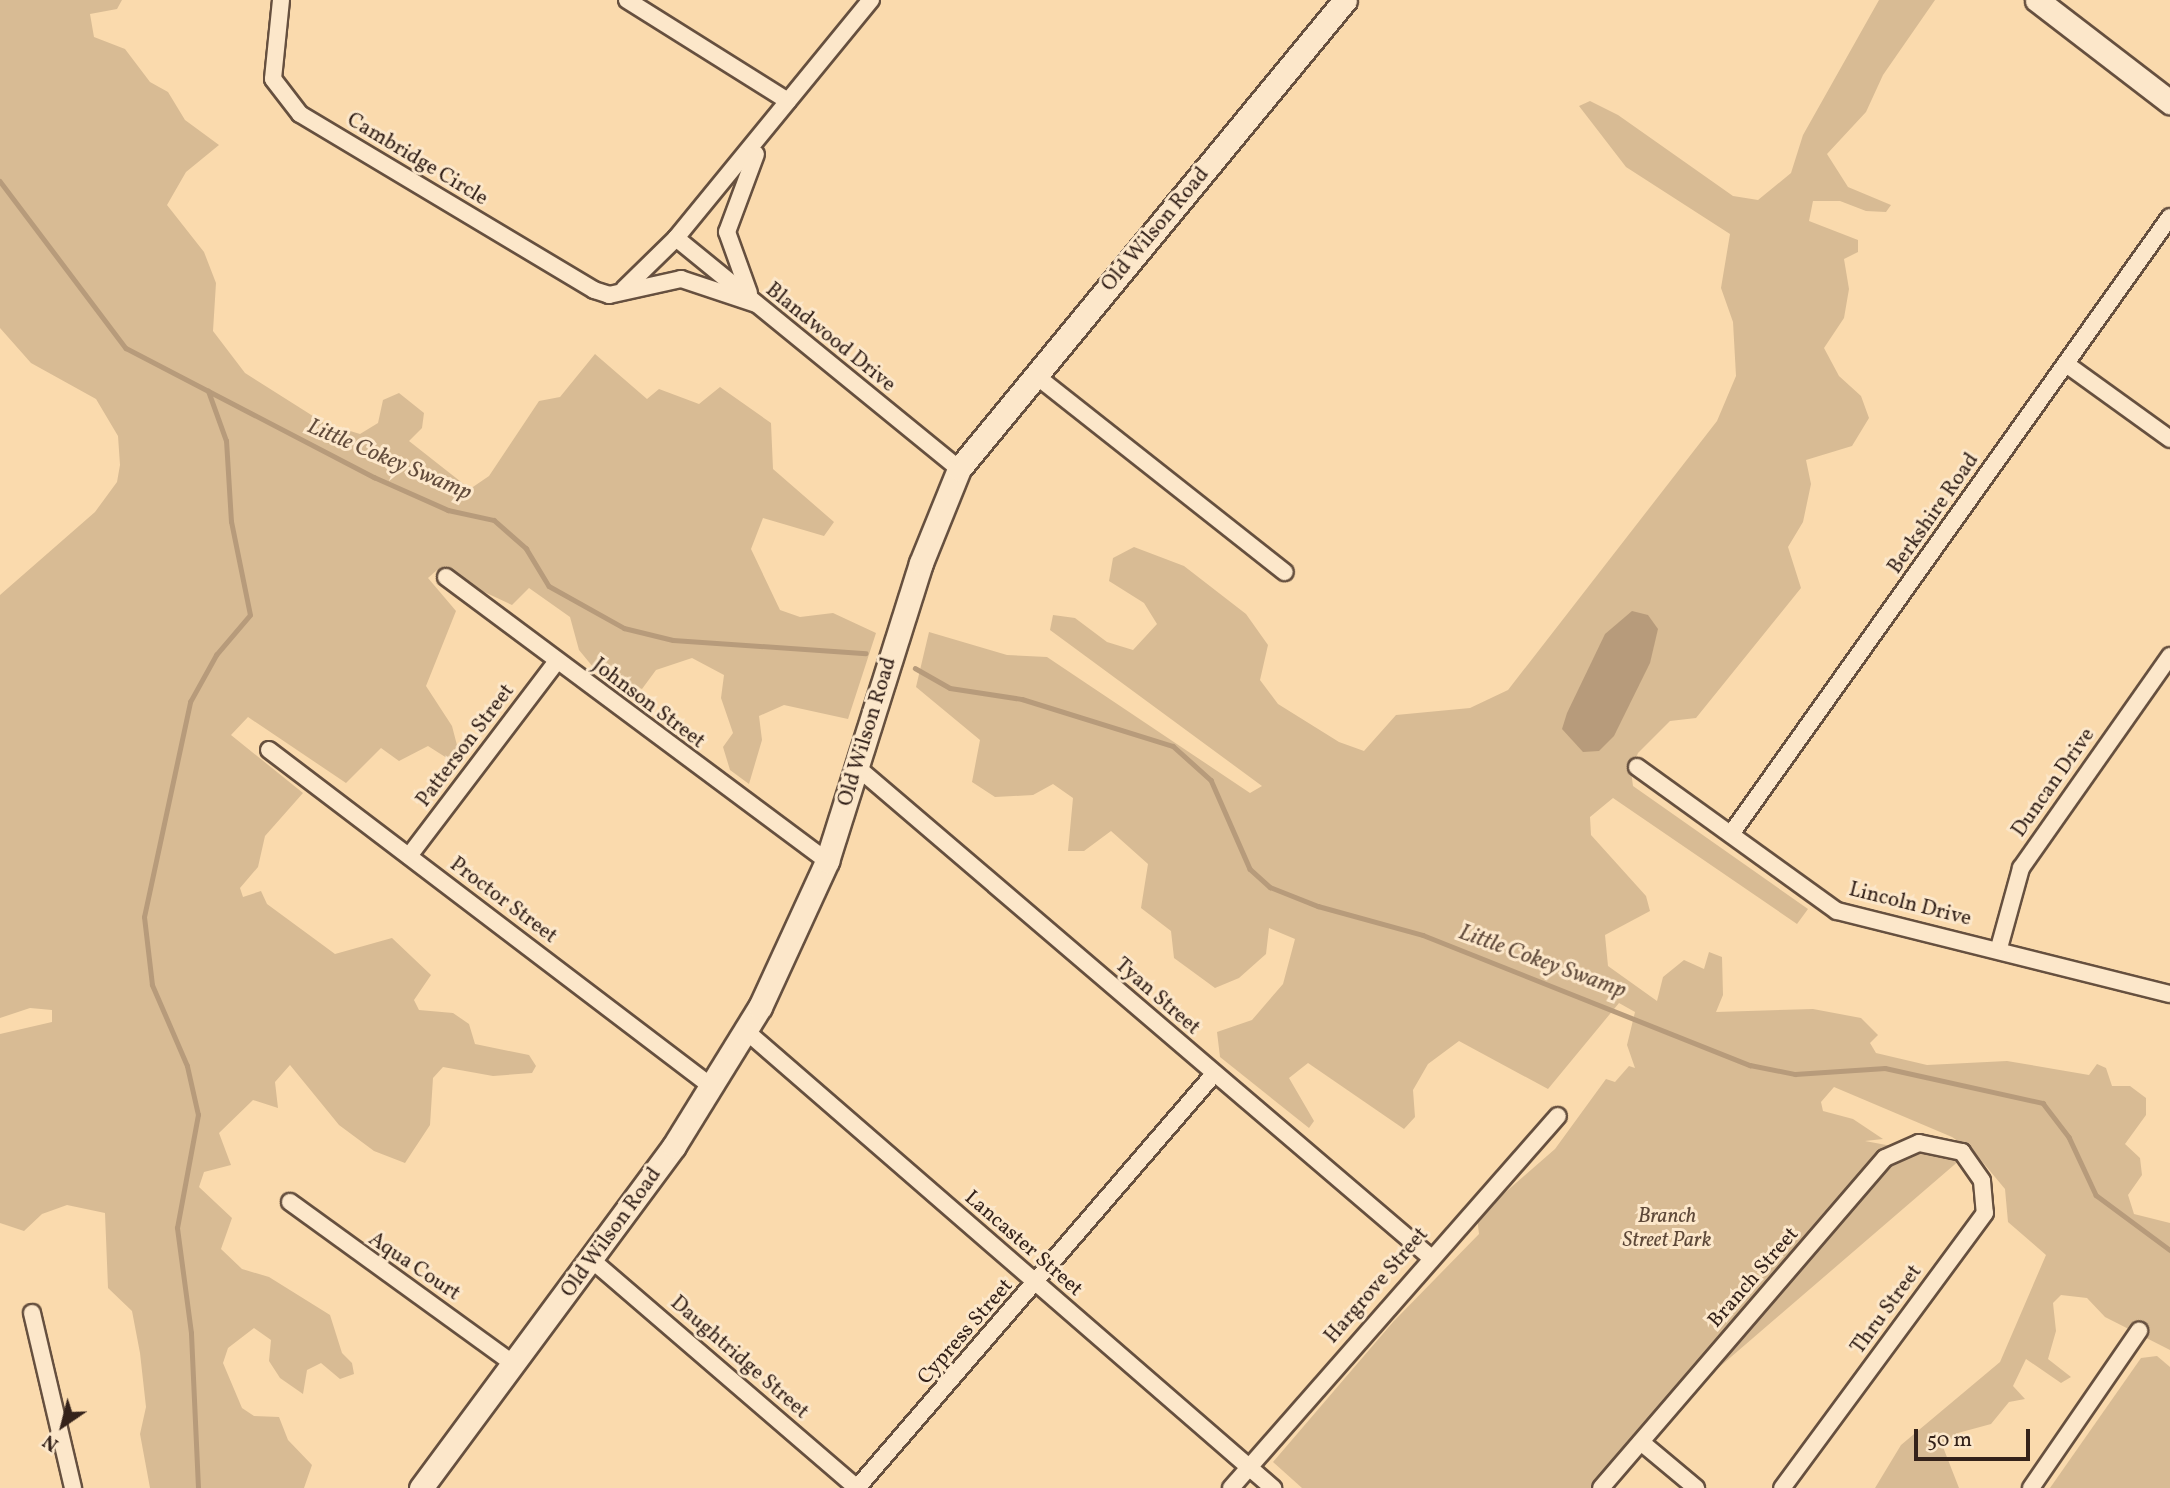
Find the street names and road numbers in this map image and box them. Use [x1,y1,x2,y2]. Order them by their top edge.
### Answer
street label: Cambridge Circle [342,108,492,212]
street label: Old Wilson Road [1097,163,1215,297]
street label: Blandwood Drive [760,278,900,398]
street label: Berkshire Road [1883,449,1985,579]
street label: Johnson Street [587,653,709,755]
street label: Old Wilson Road [833,654,903,810]
street label: Patterson Street [412,680,520,812]
street label: Duncan Drive [2007,724,2101,842]
street label: Proctor Street [444,852,562,950]
street label: Lincoln Drive [1846,878,1974,932]
street label: Tyan Street [1109,953,1205,1041]
street label: Old Wilson Road [556,1163,668,1303]
street label: Lancaster Street [959,1186,1087,1302]
street label: Branch Street [1703,1222,1805,1334]
street label: Hargrove Street [1320,1223,1434,1349]
street label: Aqua Court [363,1227,465,1307]
street label: Thru Street [1846,1260,1928,1360]
street label: Cypress Street [913,1274,1019,1390]
street label: Daughtridge Street [665,1291,813,1425]

